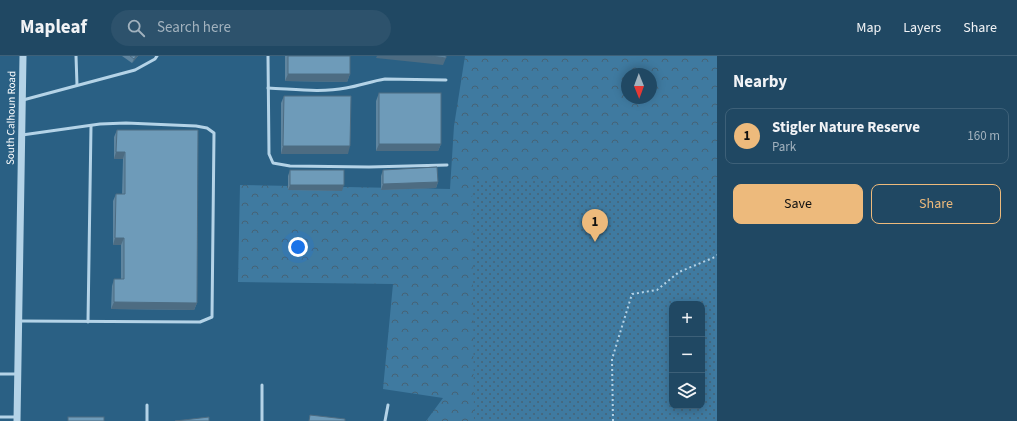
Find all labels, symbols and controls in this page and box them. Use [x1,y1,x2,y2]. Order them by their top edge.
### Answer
search box [111,10,391,46]
text: Mapleaf [20,14,87,41]
icon: search [125,17,147,39]
text: Search here [157,17,231,38]
text: Map [856,18,881,38]
text: Layers [903,18,941,38]
text: Share [963,18,997,38]
north arrow [621,68,657,104]
text: Nearby [733,70,787,94]
street label: South Calhoun Road [3,71,19,165]
text: Stigler Nature Reserve [772,117,920,138]
text: 1 [744,127,750,145]
text: 160 m [967,127,1000,145]
text: Park [772,138,796,156]
button: Save [733,184,863,224]
button: Share [871,184,1001,224]
pin: 1 [582,209,608,242]
your location [288,237,308,257]
map controls [669,301,705,409]
button: + [669,301,705,337]
button: − [669,337,705,373]
button: layers [669,373,705,409]

